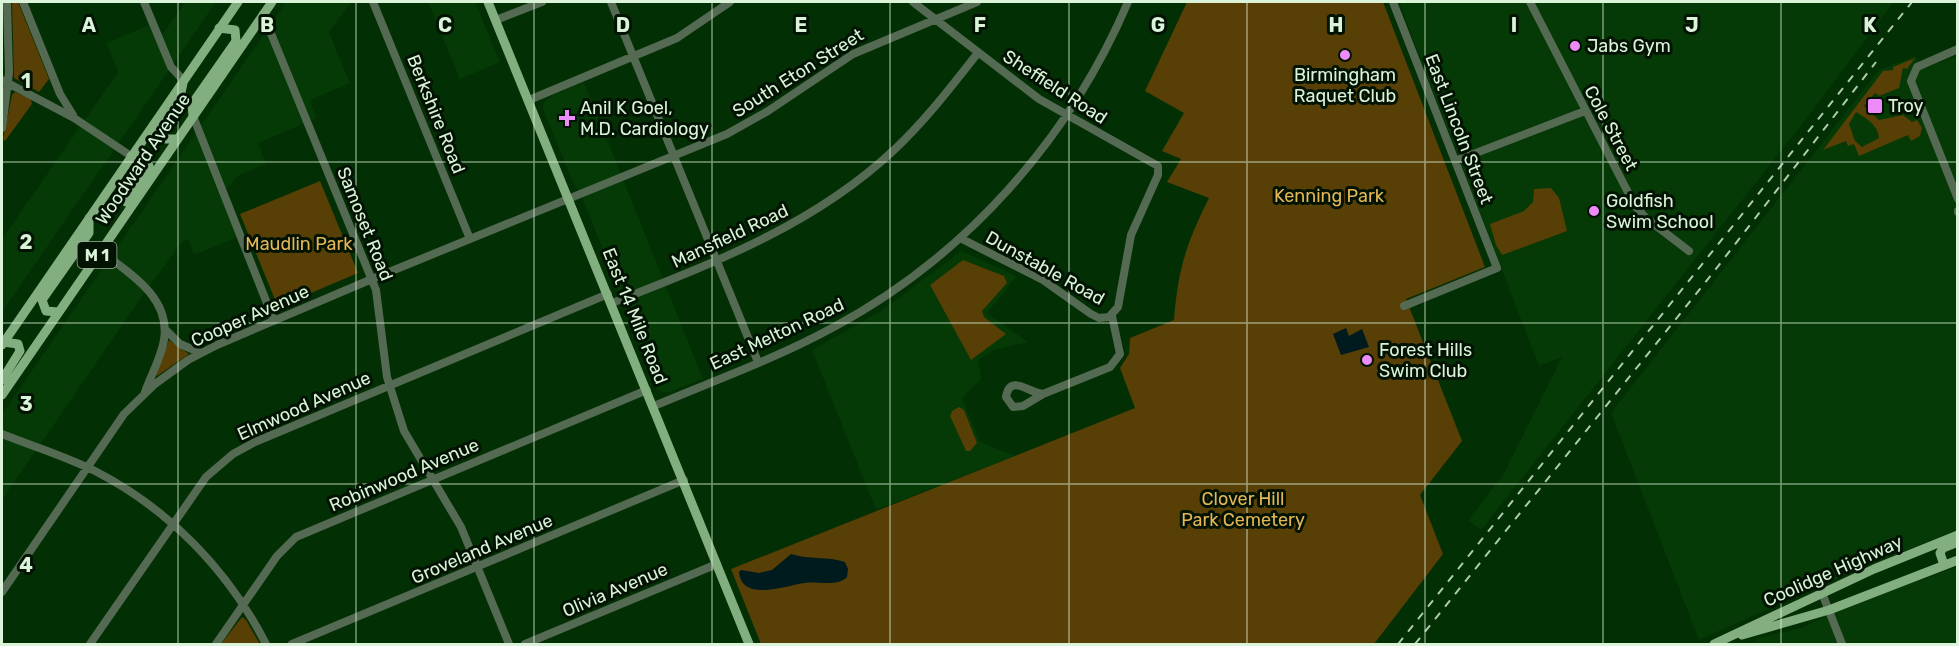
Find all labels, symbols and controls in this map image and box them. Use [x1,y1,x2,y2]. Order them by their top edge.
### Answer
text: A [82,13,97,37]
text: B [260,13,274,37]
text: C [438,13,452,37]
text: D [616,13,630,37]
text: F [974,13,986,37]
text: G [1151,13,1165,37]
text: H [1329,13,1343,37]
text: I [1511,13,1517,37]
text: J [1685,13,1699,37]
text: K [1863,13,1877,37]
street label: South Eton Street [729,24,867,122]
place label: Jabs Gym [1587,35,1671,57]
marker: Jabs Gym [1568,39,1582,53]
street label: Sheffield Road [999,45,1111,129]
marker: Birmingham Raquet Club [1338,48,1352,62]
street label: Berkshire Road [402,51,470,177]
street label: East Lincoln Street [1420,51,1498,207]
place label: Birmingham Raquet Club [1294,64,1396,107]
text: 1 [21,69,31,93]
street label: Cole Street [1579,82,1643,174]
street label: Woodward Avenue [91,89,195,229]
place label: Troy [1888,95,1924,117]
place label: Anil K Goel, M.D. Cardiology [580,97,709,140]
marker: Troy [1866,97,1884,115]
marker: Anil K Goel, M.D. Cardiology [558,109,576,127]
street label: Samoset Road [332,164,398,284]
park label: Kenning Park [1274,185,1385,207]
place label: Goldfish Swim School [1606,190,1714,233]
street label: Mansfield Road [668,199,792,273]
marker: Goldfish Swim School [1587,204,1601,218]
street label: Dunstable Road [982,226,1108,310]
text: 2 [20,230,33,254]
park label: Maudlin Park [245,233,353,255]
road number: M 1 [78,242,116,268]
street label: East 14 Mile Road [598,245,672,387]
street label: Cooper Avenue [188,280,312,352]
street label: East Melton Road [706,293,848,375]
place label: Forest Hills Swim Club [1379,339,1472,382]
marker: Forest Hills Swim Club [1360,353,1374,367]
street label: Elmwood Avenue [234,367,374,445]
text: 3 [19,392,33,416]
street label: Robinwood Avenue [326,434,482,516]
park label: Clover Hill Park Cemetery [1181,488,1305,531]
street label: Groveland Avenue [408,509,556,589]
street label: Coolidge Highway [1760,530,1906,612]
text: 4 [19,553,33,577]
street label: Olivia Avenue [559,558,671,622]

